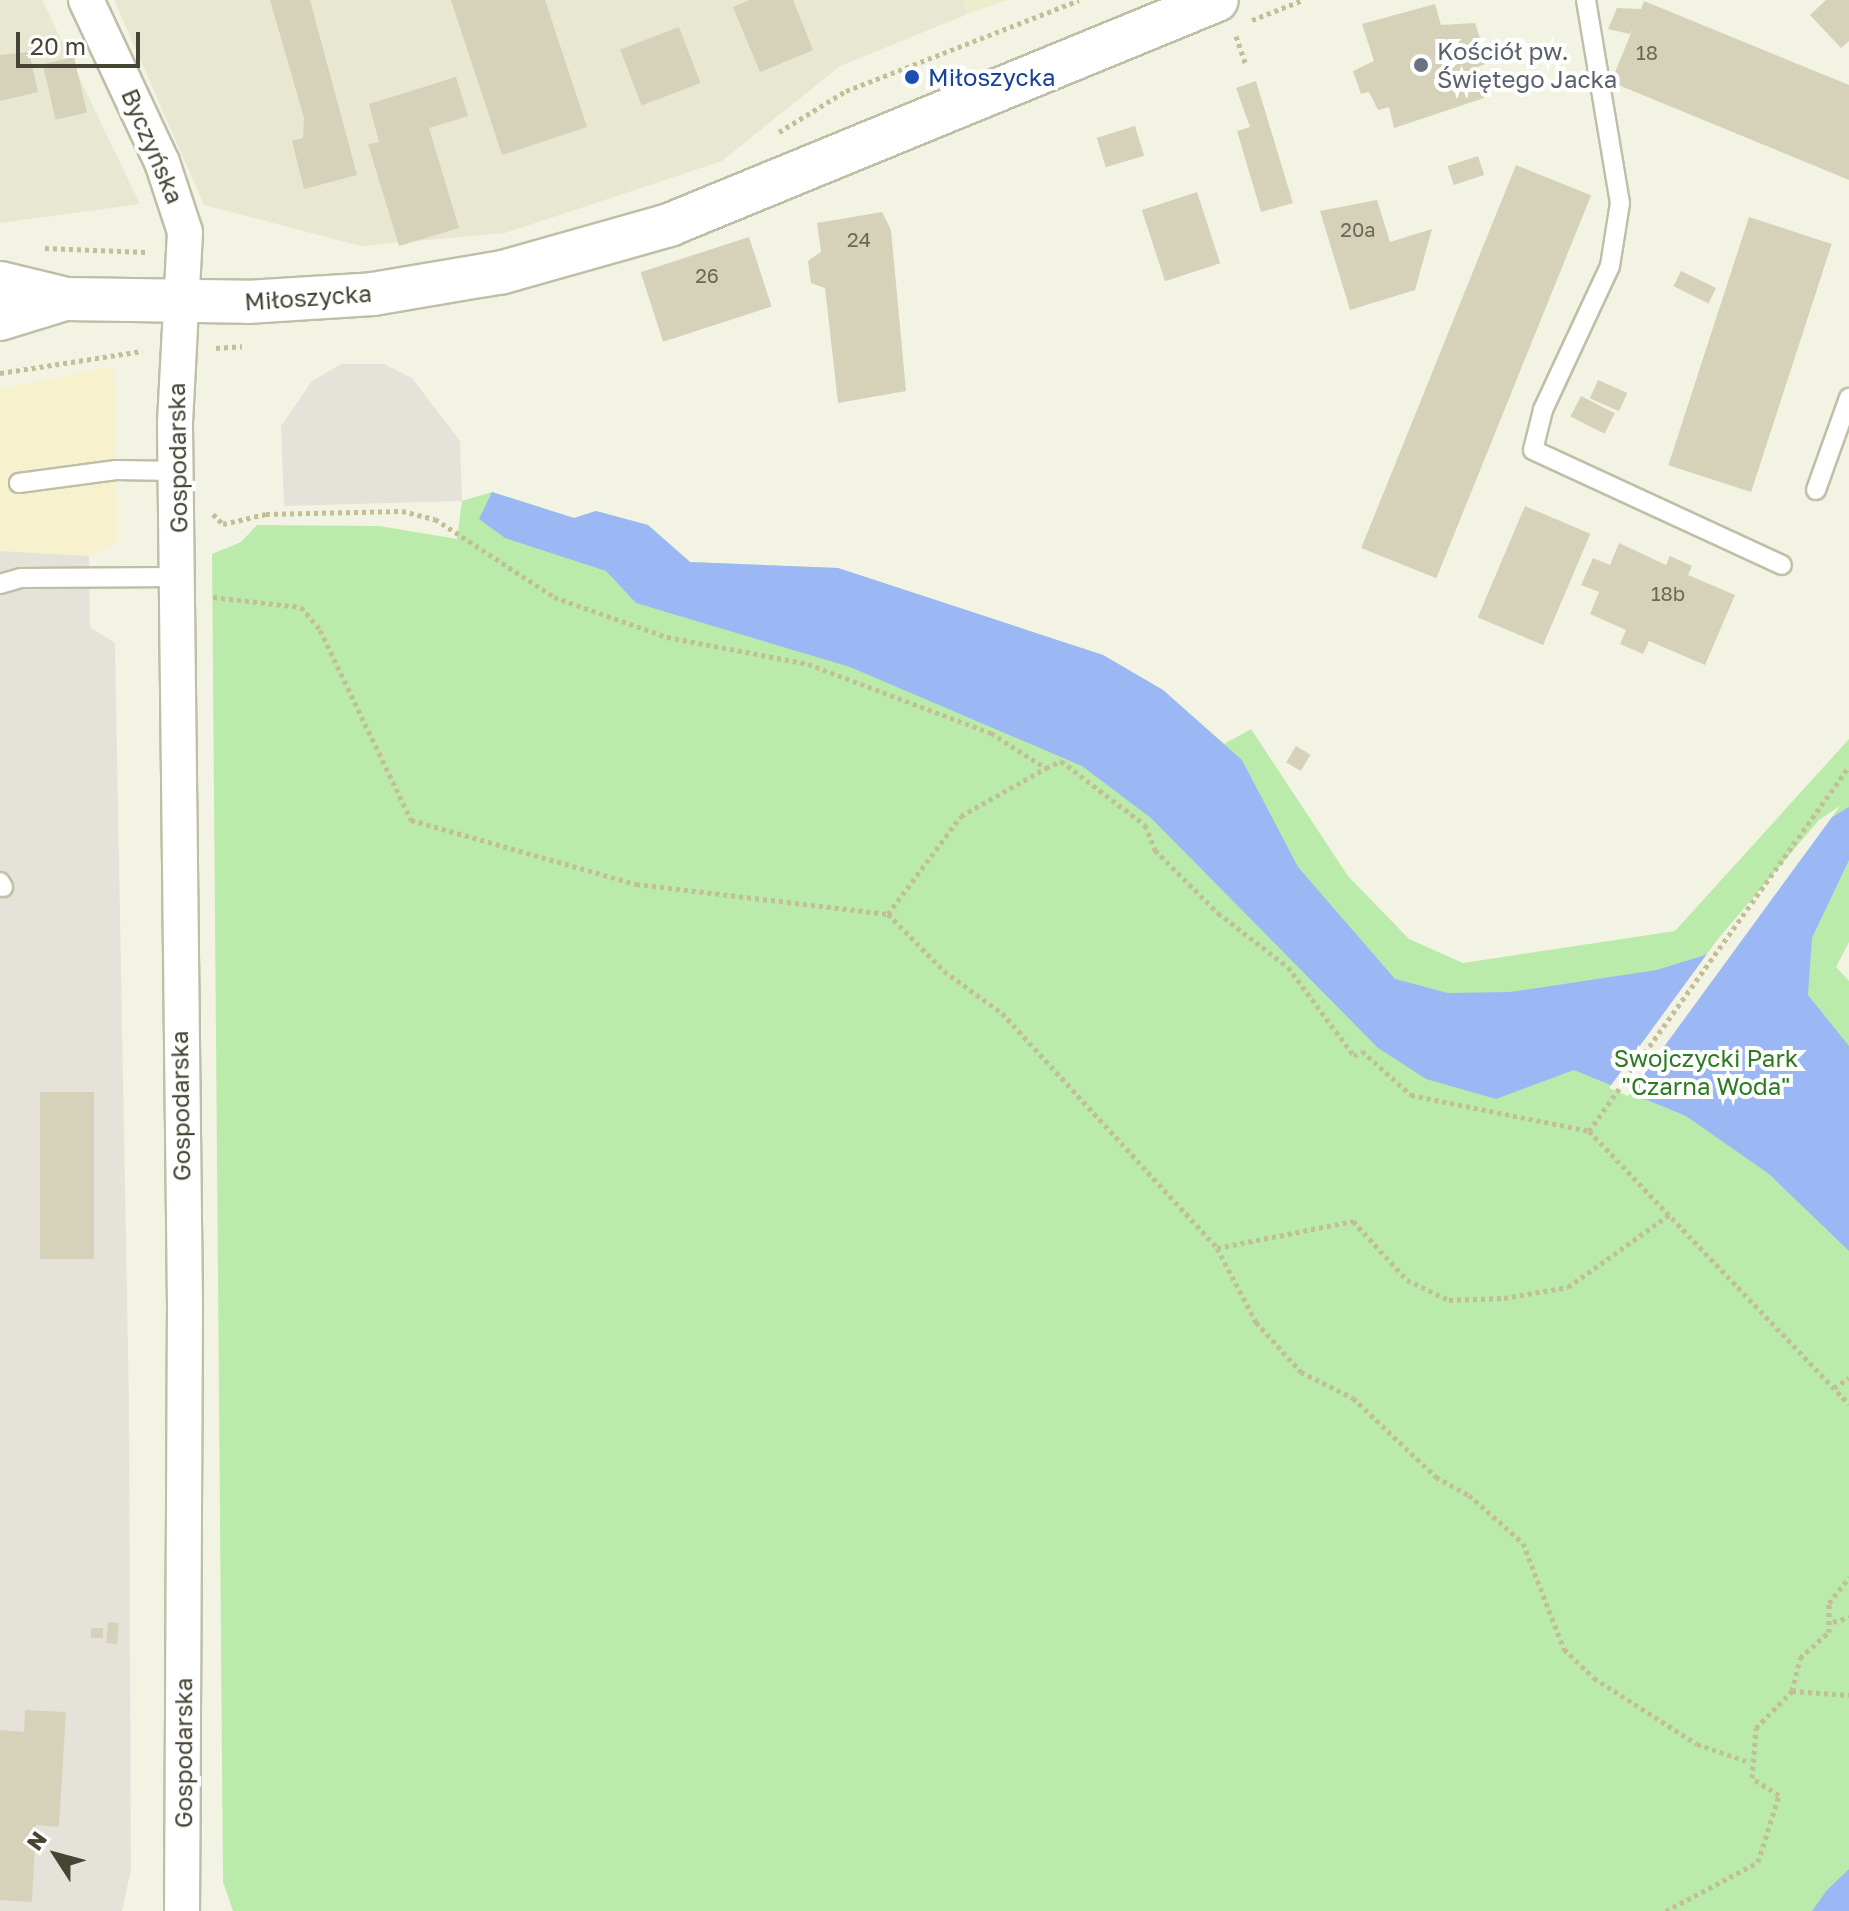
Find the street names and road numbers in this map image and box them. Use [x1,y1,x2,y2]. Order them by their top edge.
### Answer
street label: Byczyńska [116,84,190,208]
street label: Miłoszycka [243,278,373,316]
street label: Gospodarska [161,383,193,533]
street label: Gospodarska [164,1031,196,1181]
street label: Gospodarska [169,1678,197,1828]

